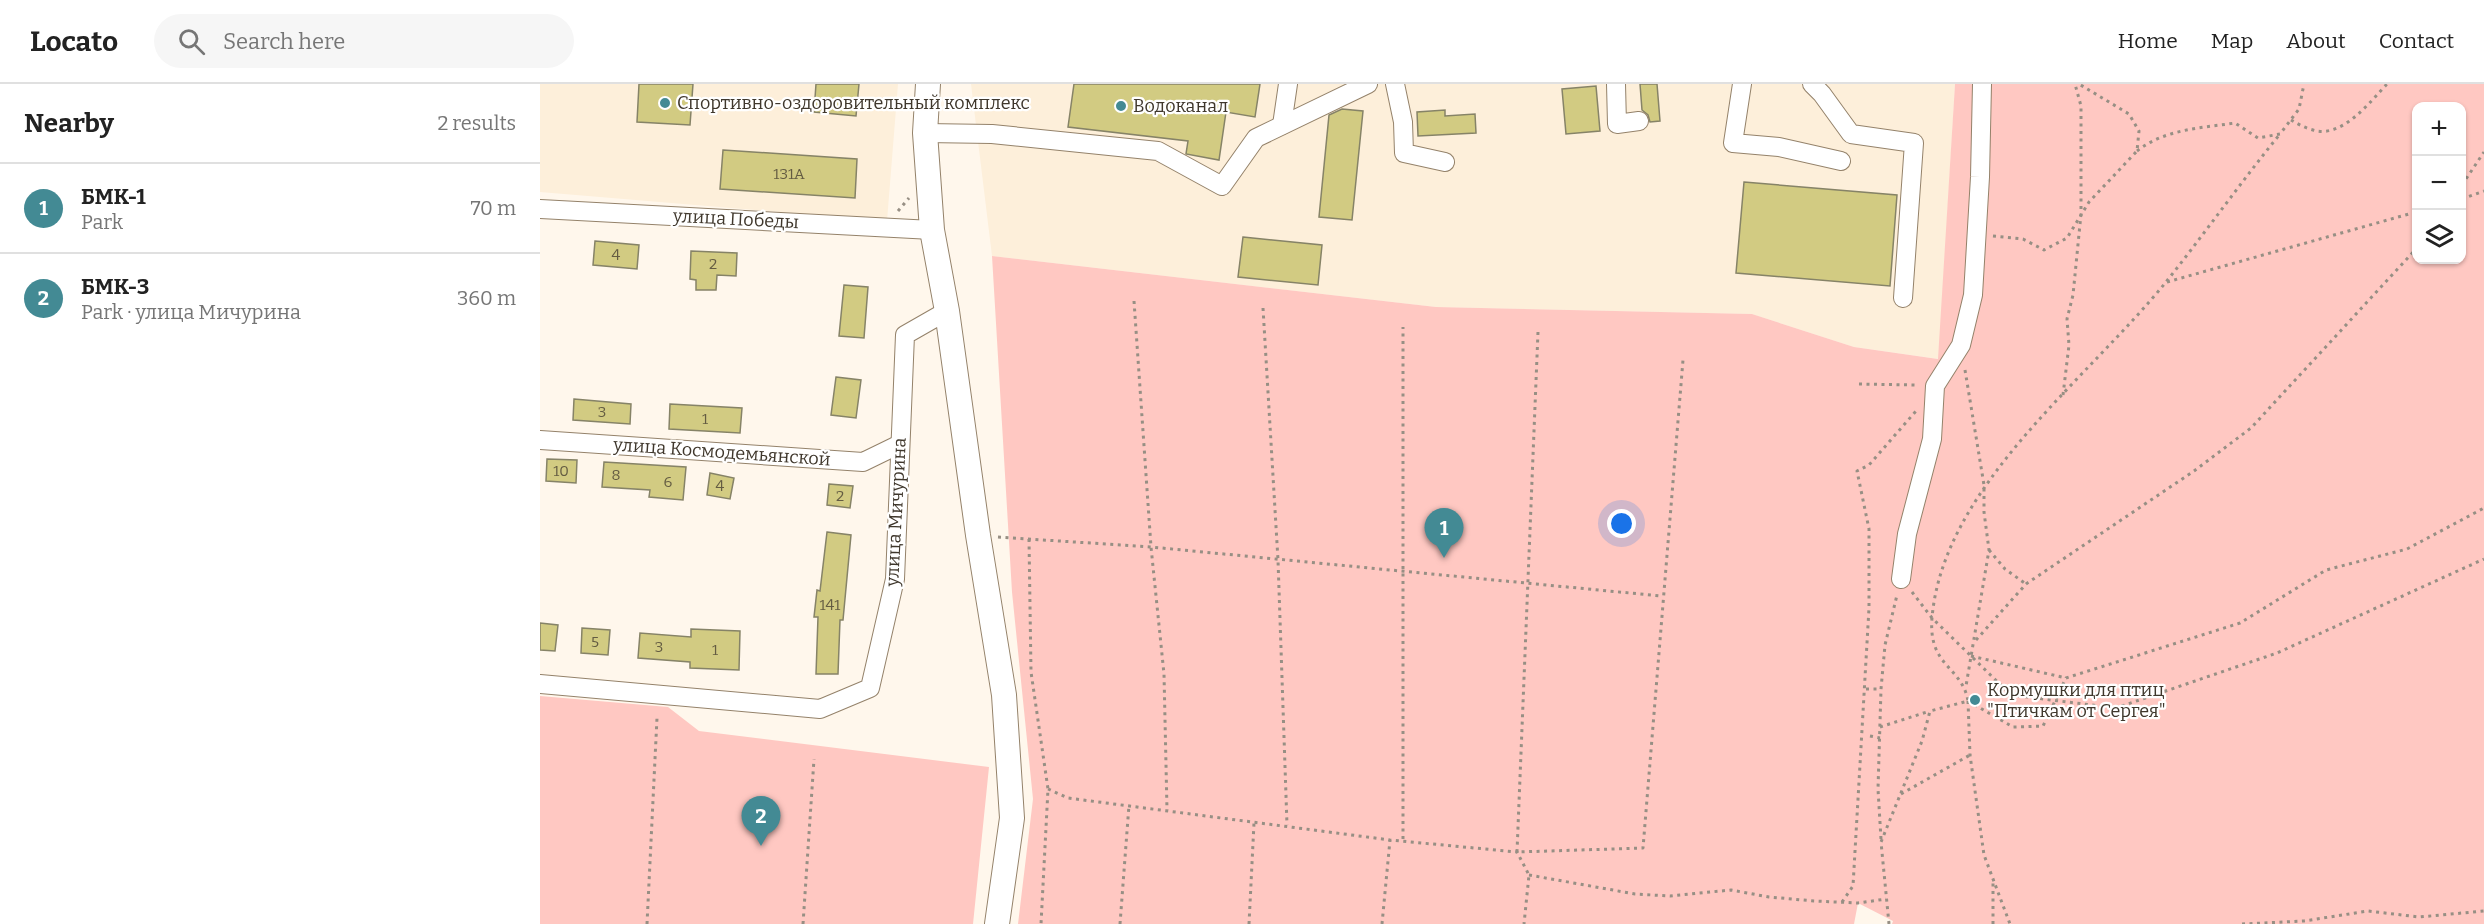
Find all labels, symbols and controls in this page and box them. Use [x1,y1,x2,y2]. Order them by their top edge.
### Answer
search box [154,14,574,68]
text: Locato [30,25,118,58]
icon: search [175,25,208,58]
text: Search here [223,28,345,55]
text: Home [2118,28,2178,54]
text: Map [2211,28,2253,54]
text: About [2286,28,2346,54]
text: Contact [2379,28,2454,54]
place label: Спортивно-оздоровительный комплекс [677,92,1030,114]
place label: Водоканал [1133,95,1228,117]
marker: Спортивно-оздоровительный комплекс [658,96,672,110]
marker: Водоканал [1114,99,1128,113]
map controls [2412,102,2466,264]
button: + [2412,102,2466,156]
text: Nearby [24,108,114,139]
text: 2 results [437,111,516,135]
button: − [2412,156,2466,210]
house number: 131А [773,165,805,183]
text: БМК-1 [81,183,146,210]
text: 1 [39,196,48,220]
text: 70 m [470,196,516,220]
street label: улица Победы [671,205,800,233]
text: Park [81,210,123,234]
button: layers [2412,210,2466,264]
house number: 4 [612,246,621,264]
house number: 2 [709,255,717,273]
text: БМК-3 [81,273,150,300]
text: 2 [38,286,49,310]
text: 360 m [457,286,516,310]
text: Park · улица Мичурина [81,300,301,324]
house number: 3 [598,403,606,421]
house number: 1 [702,410,708,428]
street label: улица Космодемьянской [612,433,831,471]
street label: улица Мичурина [881,437,911,588]
house number: 10 [553,462,569,480]
house number: 8 [611,466,621,484]
house number: 6 [664,473,673,491]
house number: 4 [716,477,725,495]
house number: 2 [836,487,844,505]
pin: 1 [1424,508,1464,558]
your location [1607,509,1636,538]
house number: 141 [820,596,840,614]
house number: 5 [591,633,599,651]
house number: 3 [655,638,663,656]
house number: 1 [712,641,718,659]
place label: Кормушки для птиц "Птичкам от Сергея" [1987,679,2166,722]
marker: Кормушки для птиц "Птичкам от Сергея" [1968,693,1982,707]
pin: 2 [742,796,780,846]

